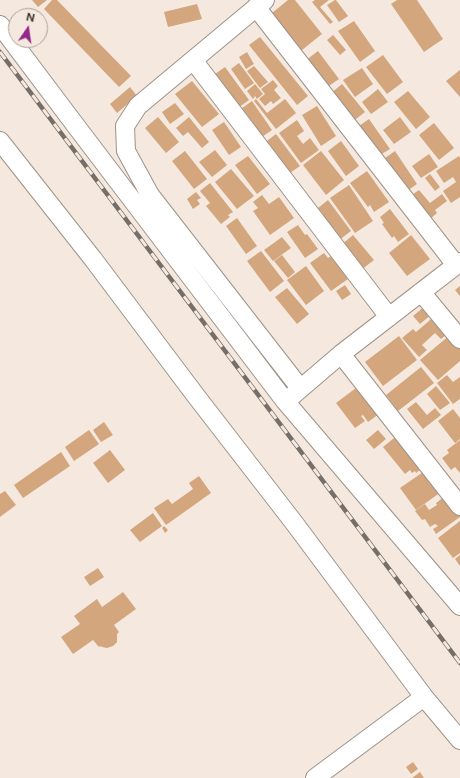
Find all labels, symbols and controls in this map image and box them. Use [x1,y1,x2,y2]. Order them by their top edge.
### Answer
north arrow [8,8,48,48]
text: N [25,10,36,24]

